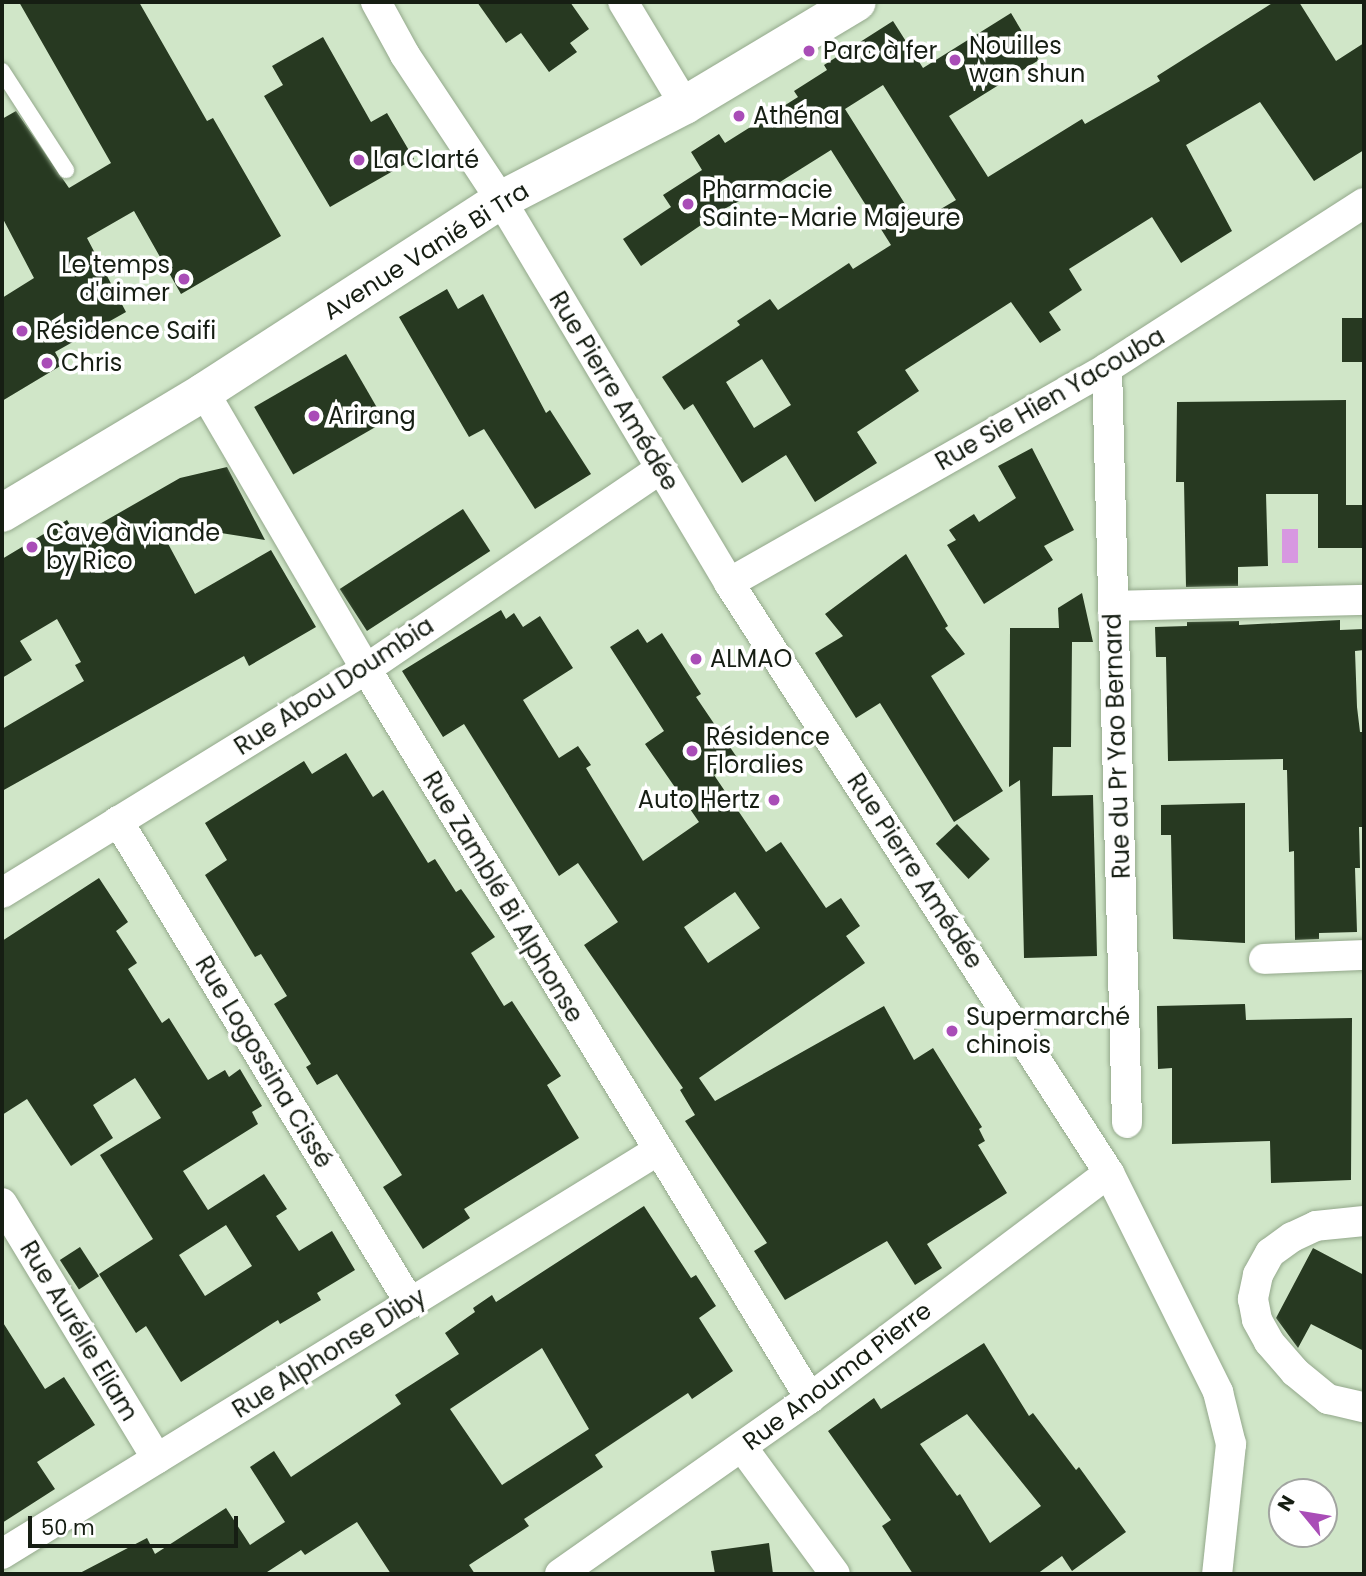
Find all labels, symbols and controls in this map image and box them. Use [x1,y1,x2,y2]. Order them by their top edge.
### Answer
place label: Nouilles wan shun [969,32,1085,88]
place label: Parc à fer [823,37,937,65]
marker: Parc à fer [801,43,817,59]
marker: Nouilles wan shun [947,52,963,68]
place label: Athéna [753,102,840,130]
marker: Athéna [731,108,747,124]
place label: La Clarté [373,146,479,174]
marker: La Clarté [351,152,367,168]
street label: Avenue Vanié Bi Tra [318,176,534,326]
place label: Pharmacie Sainte-Marie Majeure [702,176,960,232]
marker: Pharmacie Sainte-Marie Majeure [680,196,696,212]
place label: Le temps d'aimer [61,251,170,307]
marker: Le temps d'aimer [176,271,192,287]
street label: Rue Pierre Amédée [543,286,685,496]
place label: Résidence Saifi [36,317,216,345]
street label: Rue Sie Hien Yacouba [930,322,1170,476]
marker: Résidence Saifi [14,323,30,339]
place label: Chris [61,349,122,377]
marker: Chris [39,355,55,371]
place label: Arirang [328,402,416,430]
marker: Arirang [306,408,322,424]
place label: Cave à viande by Rico [46,519,220,575]
marker: Cave à viande by Rico [24,539,40,555]
street label: Rue Abou Doumbia [229,611,439,761]
street label: Rue du Pr Yao Bernard [1098,613,1136,879]
place label: ALMAO [710,645,792,673]
marker: ALMAO [688,651,704,667]
place label: Résidence Floralies [706,723,830,779]
marker: Résidence Floralies [684,743,700,759]
street label: Rue Zamblé Bi Alphonse [417,766,589,1028]
street label: Rue Pierre Amédée [841,768,989,974]
place label: Auto Hertz [638,786,760,814]
marker: Auto Hertz [766,792,782,808]
street label: Rue Logossina Cissé [189,951,339,1173]
place label: Supermarché chinois [966,1003,1130,1059]
marker: Supermarché chinois [944,1023,960,1039]
street label: Rue Aurélie Eliam [14,1236,144,1426]
street label: Rue Alphonse Diby [227,1282,431,1424]
street label: Rue Anouma Pierre [737,1296,937,1456]
north arrow [1268,1478,1338,1548]
text: N [1271,1490,1301,1516]
scale bar [32,1502,242,1546]
text: 50 m [41,1513,95,1542]

